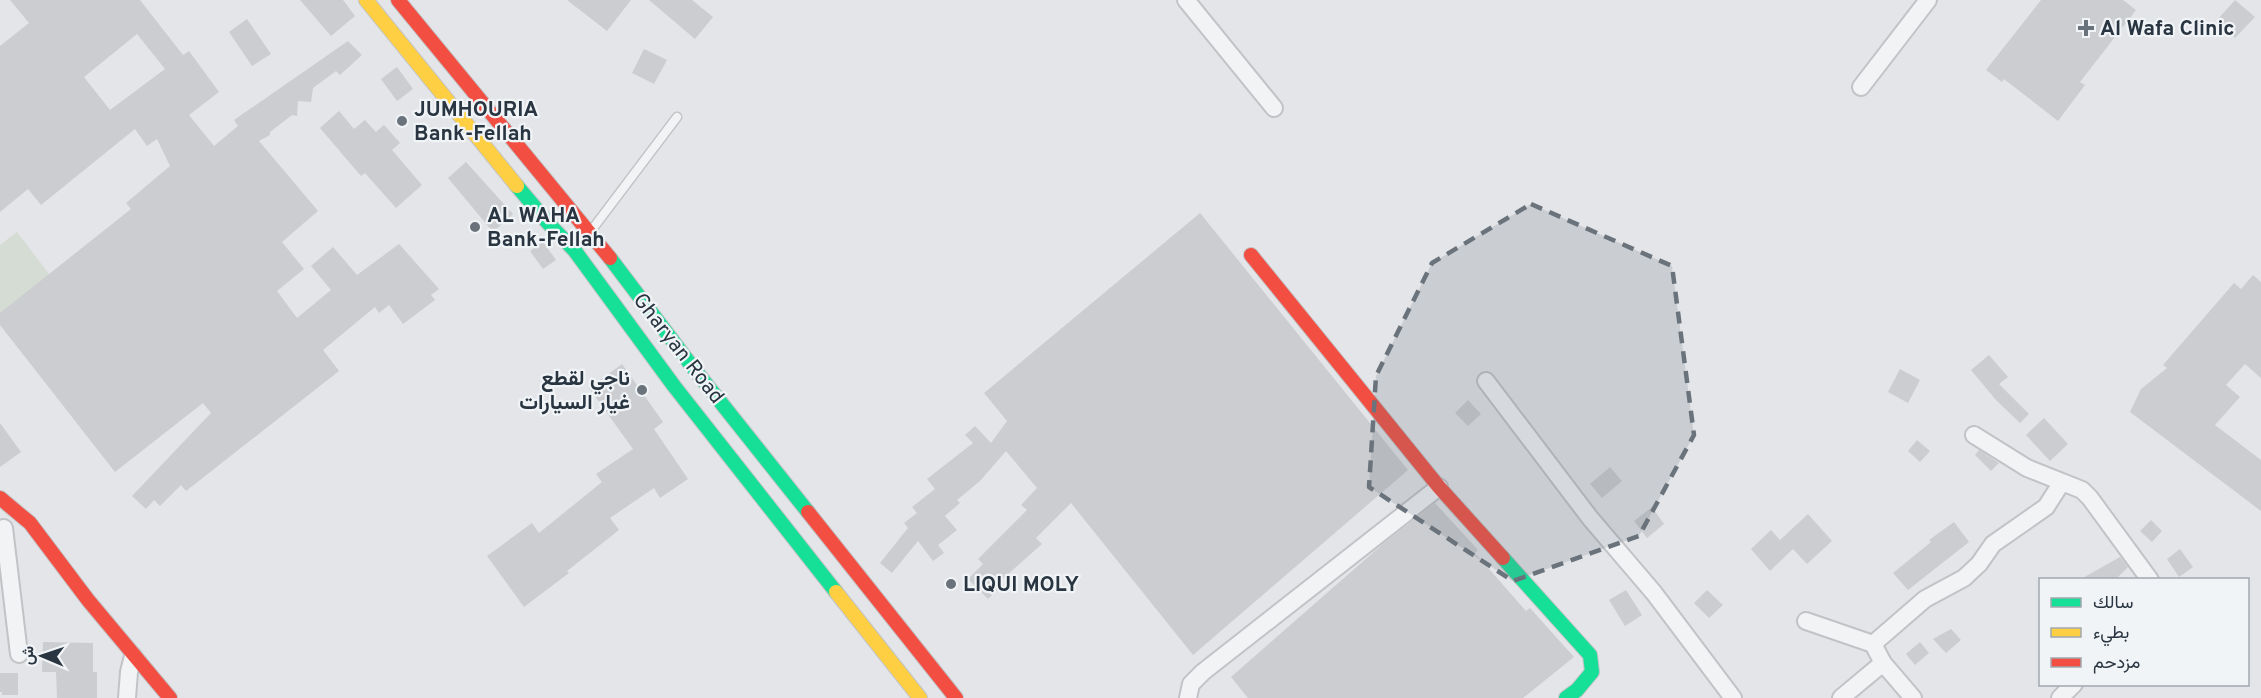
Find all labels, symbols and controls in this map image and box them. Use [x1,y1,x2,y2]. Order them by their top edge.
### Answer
place label: Al Wafa Clinic [2100,16,2235,43]
marker: Al Wafa Clinic [2077,19,2095,37]
place label: JUMHOURIA Bank-Fellah [414,97,538,148]
marker: JUMHOURIA Bank-Fellah [395,114,409,128]
place label: AL WAHA Bank-Fellah [487,203,605,254]
marker: AL WAHA Bank-Fellah [468,220,482,234]
street label: Gharyan Road [626,288,730,410]
place label: ناجي لقطع غيار السيارات [519,366,630,417]
marker: ناجي لقطع غيار السيارات [635,383,649,397]
place label: LIQUI MOLY [963,572,1079,599]
marker: LIQUI MOLY [944,577,958,591]
legend [2039,578,2249,686]
text: سالك [2093,592,2133,615]
text: بطيء [2093,622,2129,647]
north arrow [12,626,72,686]
text: ش [19,646,39,666]
text: مزدحم [2093,652,2140,675]

